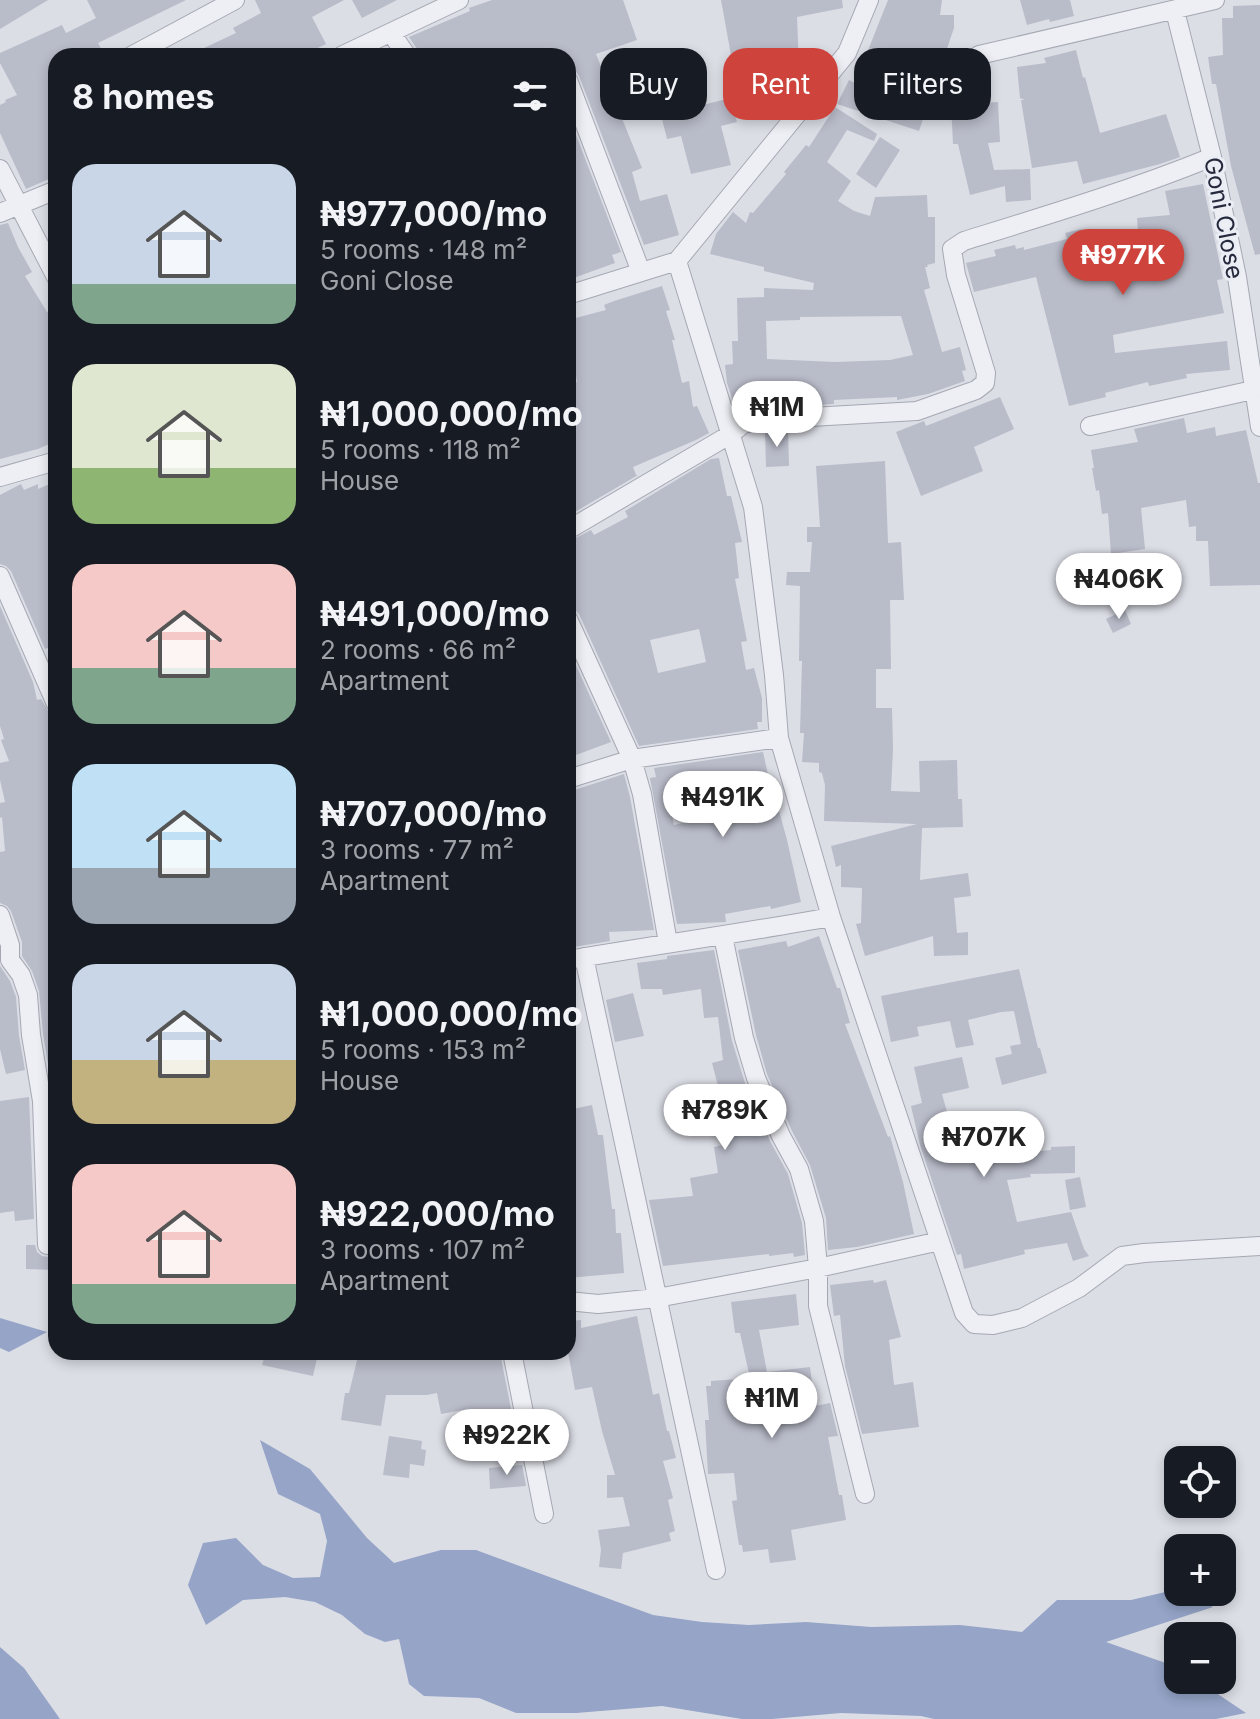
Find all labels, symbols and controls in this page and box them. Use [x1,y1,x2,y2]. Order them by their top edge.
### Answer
chip: Buy [600,48,707,120]
chip: Rent [723,48,838,120]
chip: Filters [854,48,991,120]
icon: filters [508,74,552,118]
text: 8 homes [72,76,215,117]
street label: Goni Close [1198,155,1250,281]
text: ₦977,000/mo [320,193,547,234]
icon: home [136,196,232,292]
pin: ₦977K [1067,229,1179,297]
text: 5 rooms · 148 m² [320,234,527,265]
text: ₦977K [1080,239,1166,270]
text: Goni Close [320,265,454,296]
pin: ₦1M [738,381,816,449]
text: ₦1M [749,391,805,422]
text: ₦1,000,000/mo [320,393,583,434]
icon: home [136,396,232,492]
text: 5 rooms · 118 m² [320,434,521,465]
text: House [320,465,399,496]
pin: ₦406K [1063,553,1175,621]
text: ₦406K [1074,563,1164,594]
text: ₦491,000/mo [320,593,550,634]
icon: home [136,596,232,692]
text: 2 rooms · 66 m² [320,634,516,665]
text: Apartment [320,665,449,696]
pin: ₦491K [667,771,779,839]
text: ₦491K [681,781,765,812]
text: ₦707,000/mo [320,793,547,834]
icon: home [136,796,232,892]
text: 3 rooms · 77 m² [320,834,514,865]
text: Apartment [320,865,449,896]
text: ₦1,000,000/mo [320,993,583,1034]
icon: home [136,996,232,1092]
text: 5 rooms · 153 m² [320,1034,526,1065]
text: House [320,1065,399,1096]
pin: ₦789K [669,1084,781,1152]
text: ₦789K [682,1094,768,1125]
pin: ₦707K [928,1111,1040,1179]
text: ₦707K [941,1121,1027,1152]
text: ₦922,000/mo [320,1193,555,1234]
icon: home [136,1196,232,1292]
text: 3 rooms · 107 m² [320,1234,525,1265]
text: Apartment [320,1265,449,1296]
pin: ₦1M [733,1372,811,1440]
text: ₦1M [744,1382,800,1413]
pin: ₦922K [451,1409,563,1477]
text: ₦922K [463,1419,551,1450]
map controls [1164,1446,1236,1694]
button: locate [1164,1446,1236,1518]
button: + [1164,1534,1236,1606]
button: − [1164,1622,1236,1694]

